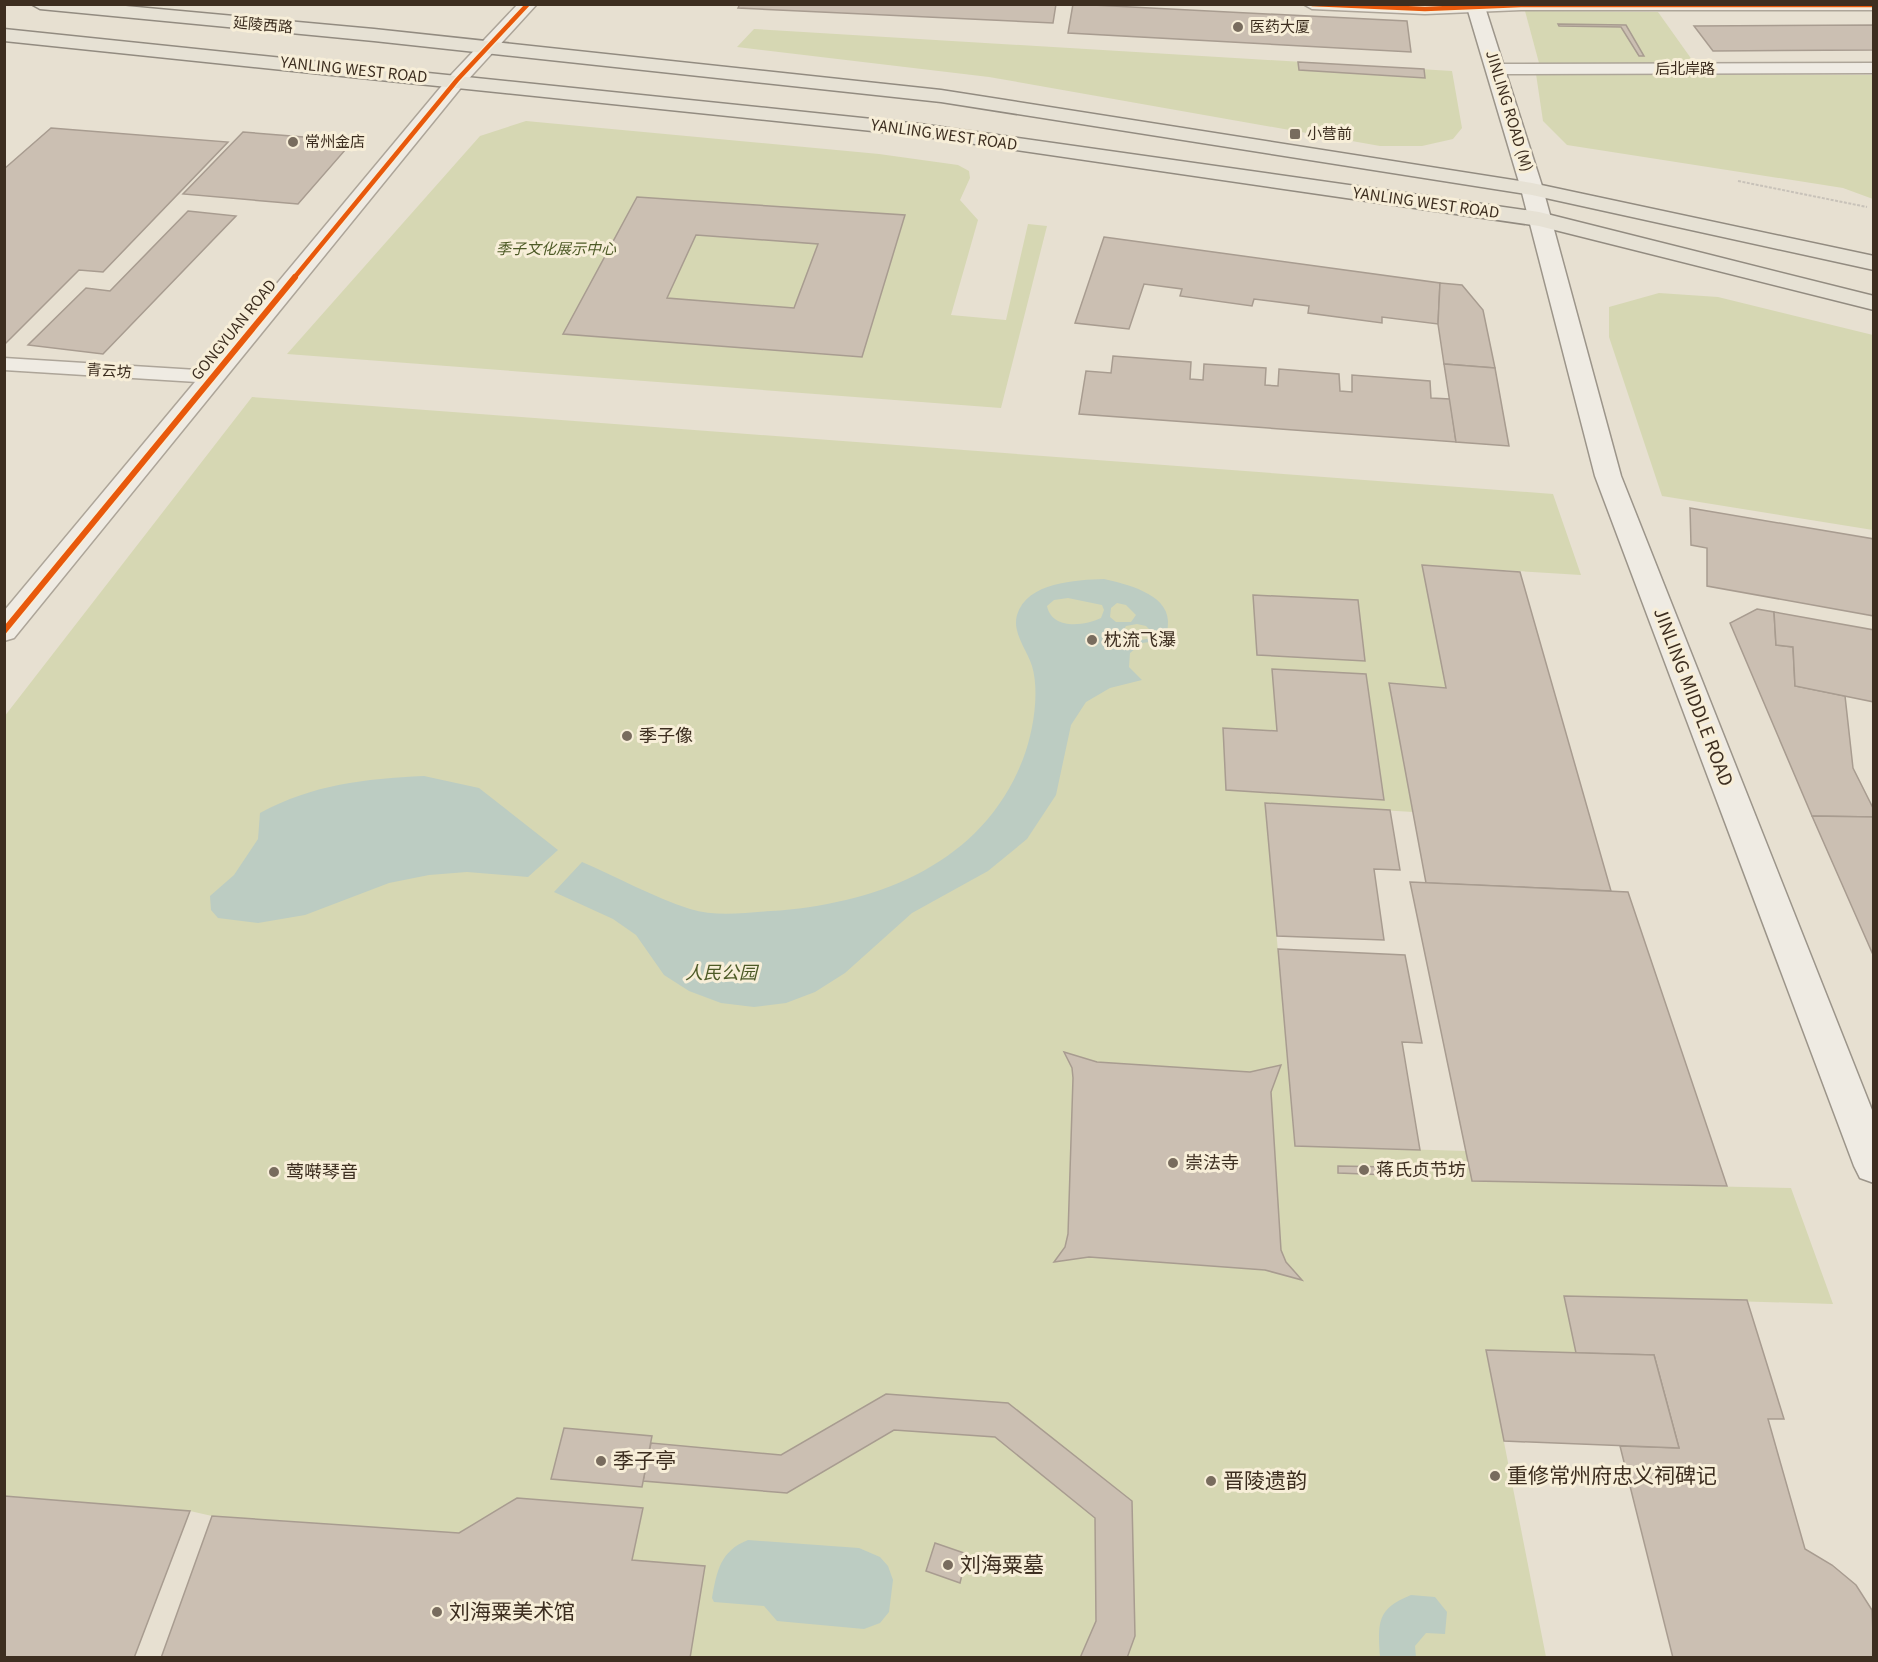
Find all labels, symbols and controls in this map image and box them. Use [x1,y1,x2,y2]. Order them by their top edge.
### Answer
street label: 延陵西路 [232,10,294,37]
place label: 医药大厦 [1250,15,1310,36]
marker: 医药大厦 [1231,20,1245,34]
street label: JINLING ROAD (M) [1482,47,1539,174]
street label: YANLING WEST ROAD [279,50,429,87]
street label: 后北岸路 [1655,57,1715,78]
street label: YANLING WEST ROAD [869,113,1019,154]
place label: 小营前 [1307,122,1352,143]
marker: 小营前 [1288,127,1302,141]
place label: 常州金店 [305,130,365,151]
marker: 常州金店 [286,135,300,149]
street label: YANLING WEST ROAD [1351,181,1501,222]
park label: 季子文化展示中心 [496,237,617,258]
street label: GONGYUAN ROAD [186,274,280,384]
street label: 青云坊 [86,357,132,382]
street label: JINLING MIDDLE ROAD [1649,603,1741,789]
place label: 枕流飞瀑 [1104,625,1176,651]
marker: 枕流飞瀑 [1085,633,1099,647]
place label: 季子像 [639,721,693,747]
marker: 季子像 [620,729,634,743]
park label: 人民公园 [685,958,760,984]
place label: 崇法寺 [1185,1148,1239,1174]
place label: 蒋氏贞节坊 [1376,1155,1466,1181]
marker: 崇法寺 [1166,1156,1180,1170]
place label: 莺啭琴音 [286,1157,358,1183]
marker: 蒋氏贞节坊 [1357,1163,1371,1177]
marker: 莺啭琴音 [267,1165,281,1179]
place label: 季子亭 [613,1444,676,1474]
marker: 季子亭 [594,1454,608,1468]
place label: 重修常州府忠义祠碑记 [1507,1459,1717,1489]
place label: 晋陵遗韵 [1223,1464,1307,1494]
marker: 重修常州府忠义祠碑记 [1488,1469,1502,1483]
marker: 晋陵遗韵 [1204,1474,1218,1488]
place label: 刘海粟墓 [960,1548,1044,1578]
marker: 刘海粟墓 [941,1558,955,1572]
place label: 刘海粟美术馆 [449,1595,575,1625]
marker: 刘海粟美术馆 [430,1605,444,1619]

